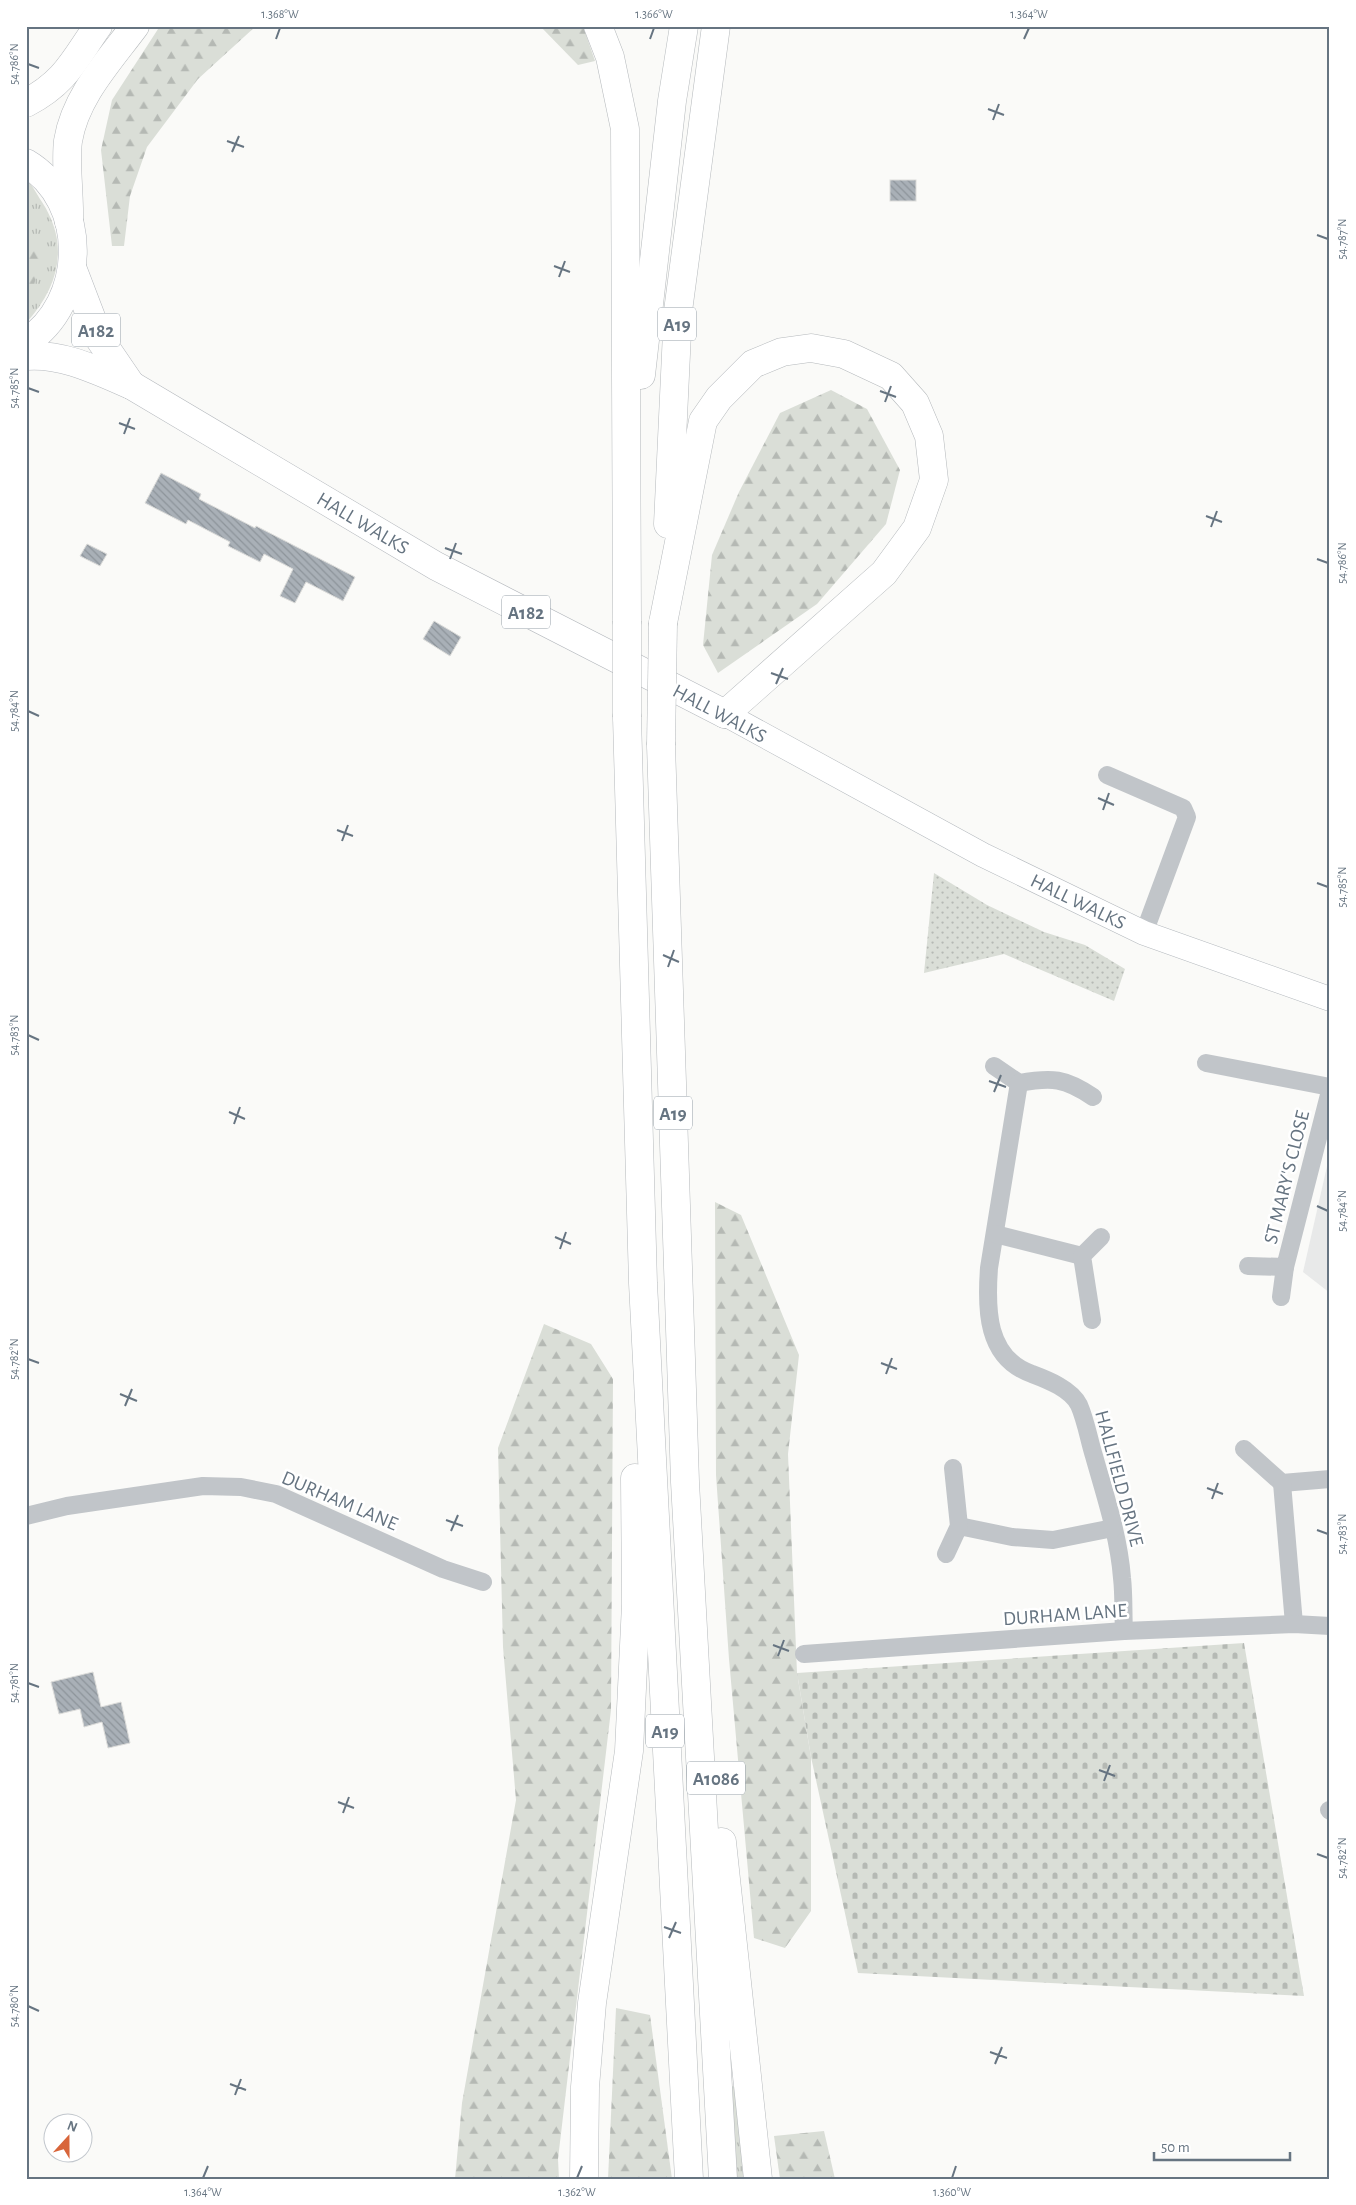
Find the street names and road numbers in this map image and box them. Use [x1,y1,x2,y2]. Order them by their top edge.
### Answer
road number: A19 [658,308,696,340]
road number: A182 [72,314,120,346]
street label: HALL WALKS [313,489,412,558]
road number: A182 [502,596,550,628]
street label: HALL WALKS [669,681,770,747]
street label: HALL WALKS [1027,871,1129,934]
road number: A19 [654,1096,692,1130]
street label: ST MARY'S CLOSE [1261,1108,1313,1246]
street label: HALLFIELD DRIVE [1091,1408,1147,1549]
street label: DURHAM LANE [279,1467,401,1534]
street label: DURHAM LANE [1002,1601,1128,1629]
road number: A19 [646,1714,684,1748]
road number: A1086 [687,1762,745,1795]

